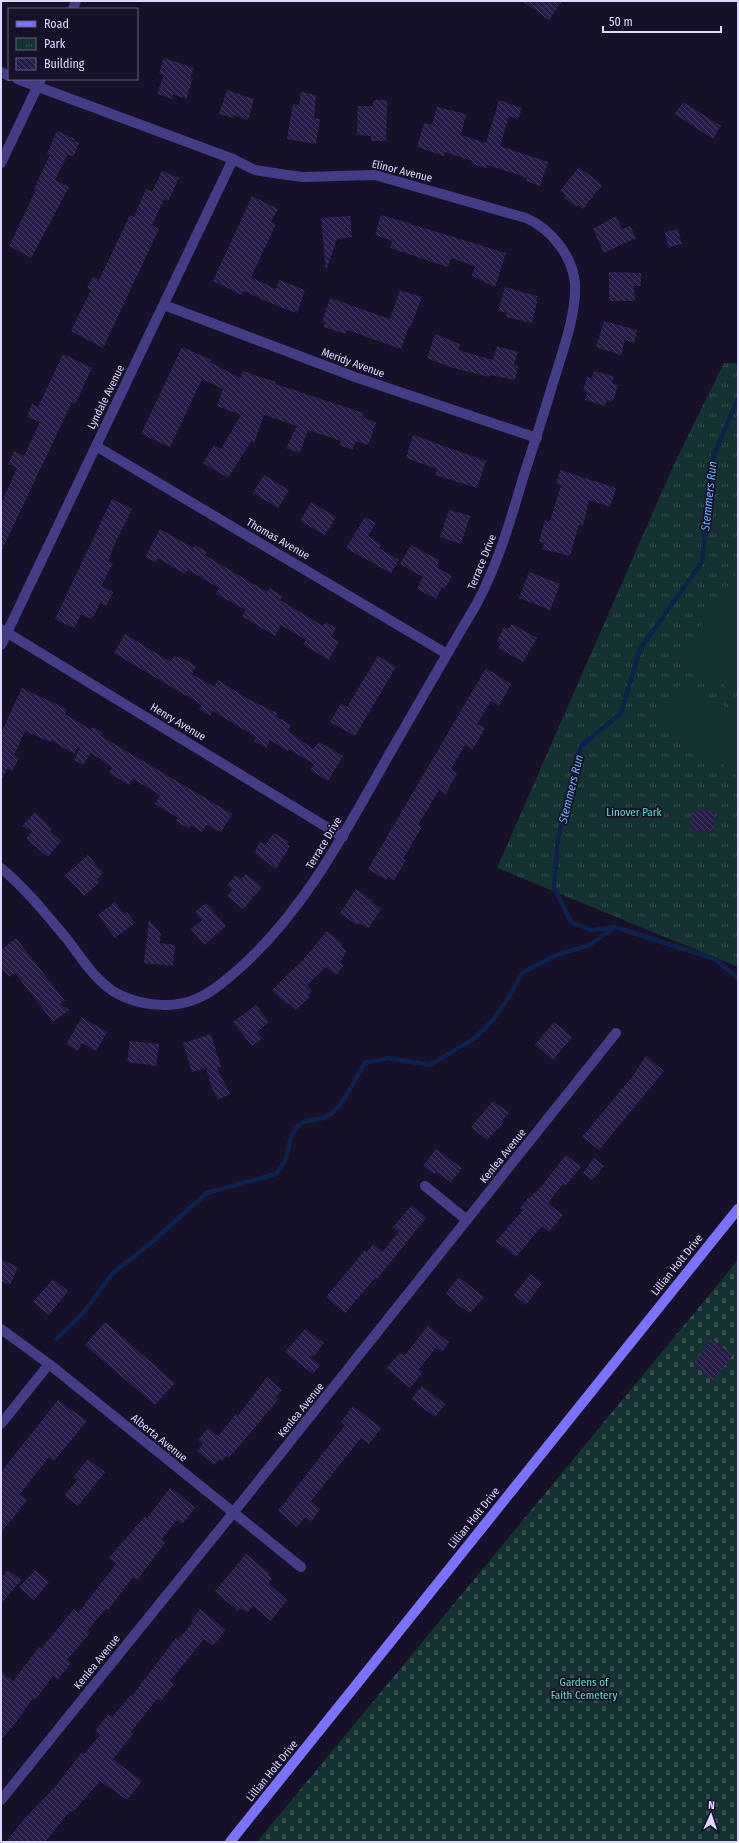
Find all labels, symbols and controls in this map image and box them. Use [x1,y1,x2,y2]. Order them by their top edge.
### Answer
legend [8,8,138,80]
scale bar [603,8,721,34]
text: 50 m [609,15,633,29]
text: Road [44,17,69,31]
text: Park [44,37,66,51]
text: Building [44,57,85,71]
street label: Elinor Avenue [370,157,434,185]
street label: Meridy Avenue [320,346,386,380]
street label: Lyndale Avenue [85,363,127,431]
water label: Stemmers Run [698,460,720,533]
street label: Thomas Avenue [244,516,312,562]
street label: Terrace Drive [465,532,499,592]
street label: Henry Avenue [148,700,208,744]
water label: Stemmers Run [555,753,586,826]
park label: Linover Park [606,806,663,819]
street label: Terrace Drive [303,815,345,871]
street label: Kenlea Avenue [477,1126,529,1186]
street label: Lillian Holt Drive [648,1232,706,1298]
street label: Kenlea Avenue [275,1380,327,1440]
street label: Alberta Avenue [128,1411,190,1465]
street label: Lillian Holt Drive [445,1485,503,1551]
street label: Kenlea Avenue [71,1632,123,1692]
park label: Gardens of Faith Cemetery [551,1676,617,1702]
street label: Lillian Holt Drive [243,1738,301,1804]
north arrow [691,1795,731,1835]
text: N [708,1799,715,1812]

